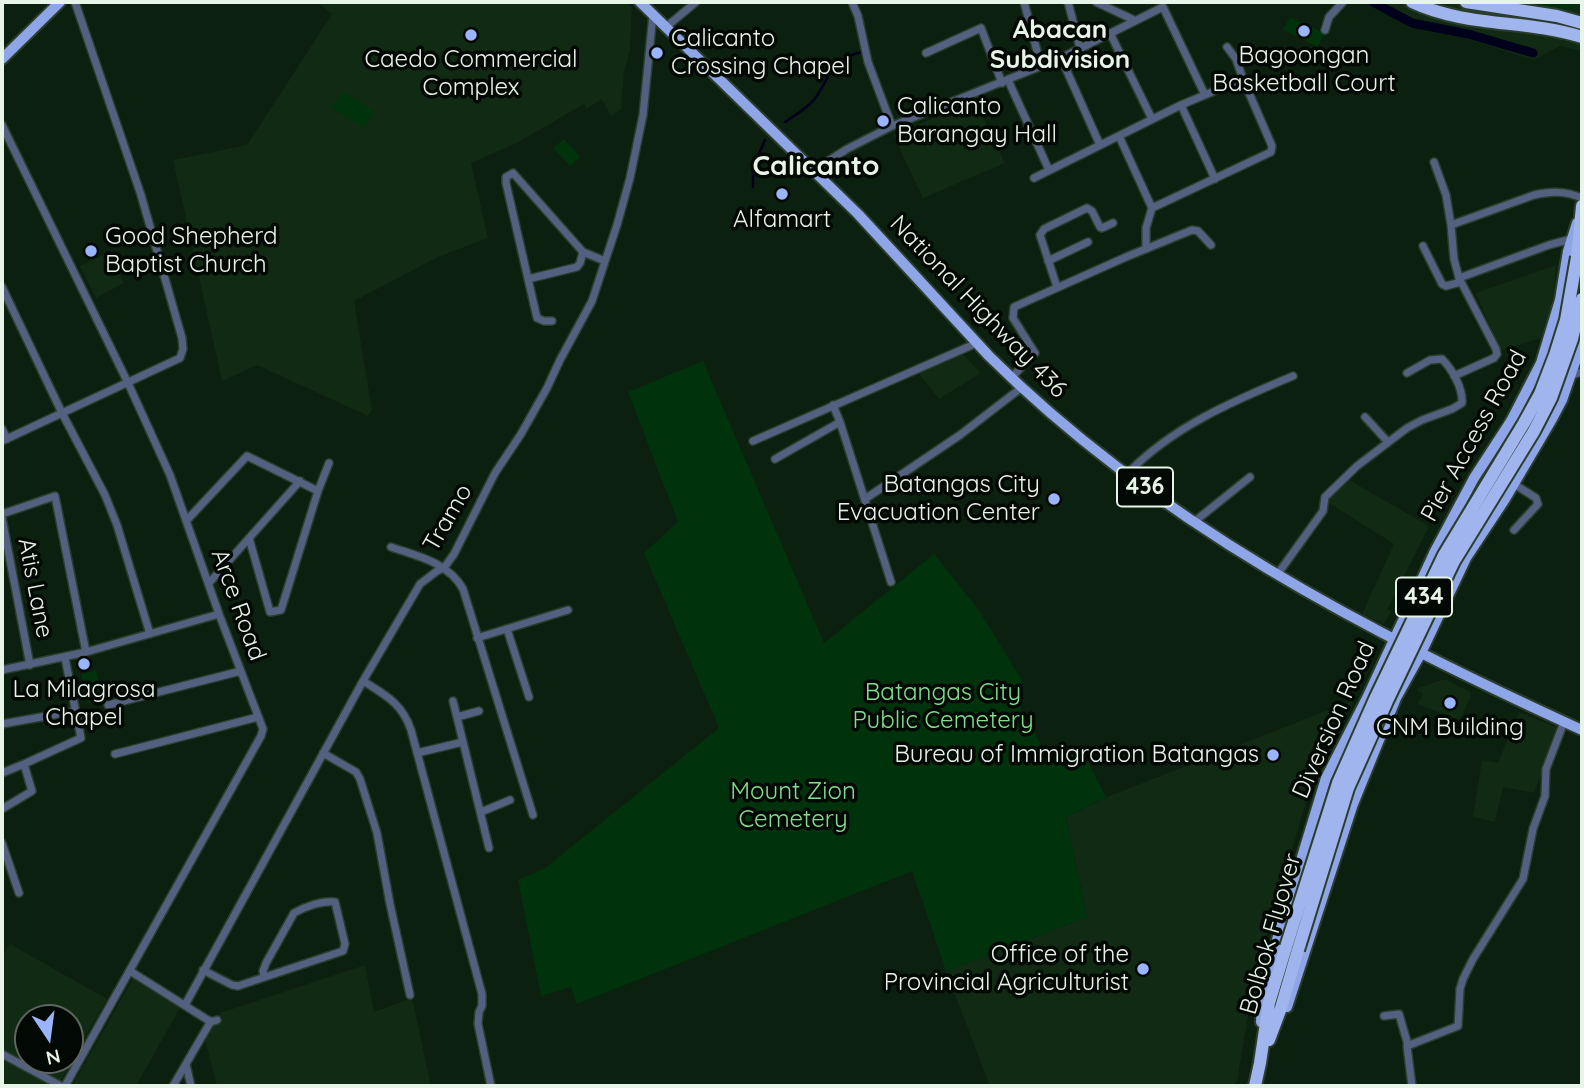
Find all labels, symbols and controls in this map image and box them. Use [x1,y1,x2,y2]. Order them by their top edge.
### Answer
district label: Abacan Subdivision [990,14,1130,76]
marker: Bagoongan Basketball Court [1296,23,1312,39]
place label: Calicanto Crossing Chapel [671,25,850,81]
marker: Caedo Commercial Complex [463,27,479,43]
place label: Bagoongan Basketball Court [1212,42,1396,98]
marker: Calicanto Crossing Chapel [649,45,665,61]
place label: Caedo Commercial Complex [364,46,578,102]
place label: Calicanto Barangay Hall [897,93,1057,149]
marker: Calicanto Barangay Hall [875,113,891,129]
district label: Calicanto [753,150,879,184]
marker: Alfamart [774,186,790,202]
place label: Alfamart [733,206,831,234]
street label: National Highway 436 [883,210,1073,404]
place label: Good Shepherd Baptist Church [105,223,277,279]
marker: Good Shepherd Baptist Church [83,243,99,259]
street label: Pier Access Road [1415,345,1533,527]
road number: 436 [1117,467,1173,506]
place label: Batangas City Evacuation Center [837,471,1040,527]
street label: Tramo [417,479,479,557]
marker: Batangas City Evacuation Center [1046,491,1062,507]
street label: Atis Lane [11,536,59,640]
street label: Arce Road [205,545,271,665]
road number: 434 [1396,578,1452,617]
street label: Diversion Road [1287,637,1381,803]
marker: La Milagrosa Chapel [76,656,92,672]
place label: La Milagrosa Chapel [12,676,156,732]
park label: Batangas City Public Cemetery [852,679,1034,735]
marker: CNM Building [1442,695,1458,711]
place label: CNM Building [1376,714,1524,742]
place label: Bureau of Immigration Batangas [894,741,1259,769]
marker: Bureau of Immigration Batangas [1265,747,1281,763]
park label: Mount Zion Cemetery [730,778,856,834]
street label: Bolbok Flyover [1234,850,1308,1018]
place label: Office of the Provincial Agriculturist [884,941,1129,997]
marker: Office of the Provincial Agriculturist [1135,961,1151,977]
north arrow [14,1004,84,1074]
text: N [44,1044,63,1071]

